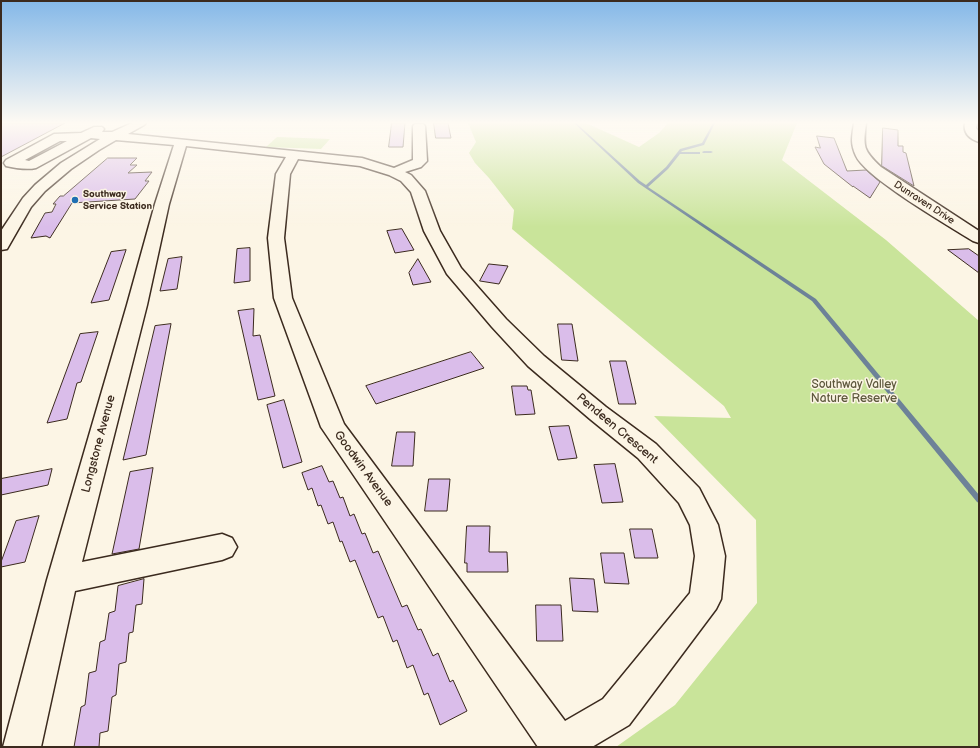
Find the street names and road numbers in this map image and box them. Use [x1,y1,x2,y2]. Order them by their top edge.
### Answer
street label: Dunraven Drive [891,179,957,227]
street label: Pendeen Crescent [573,391,661,467]
street label: Longstone Avenue [79,394,119,494]
street label: Goodwin Avenue [331,428,395,510]

